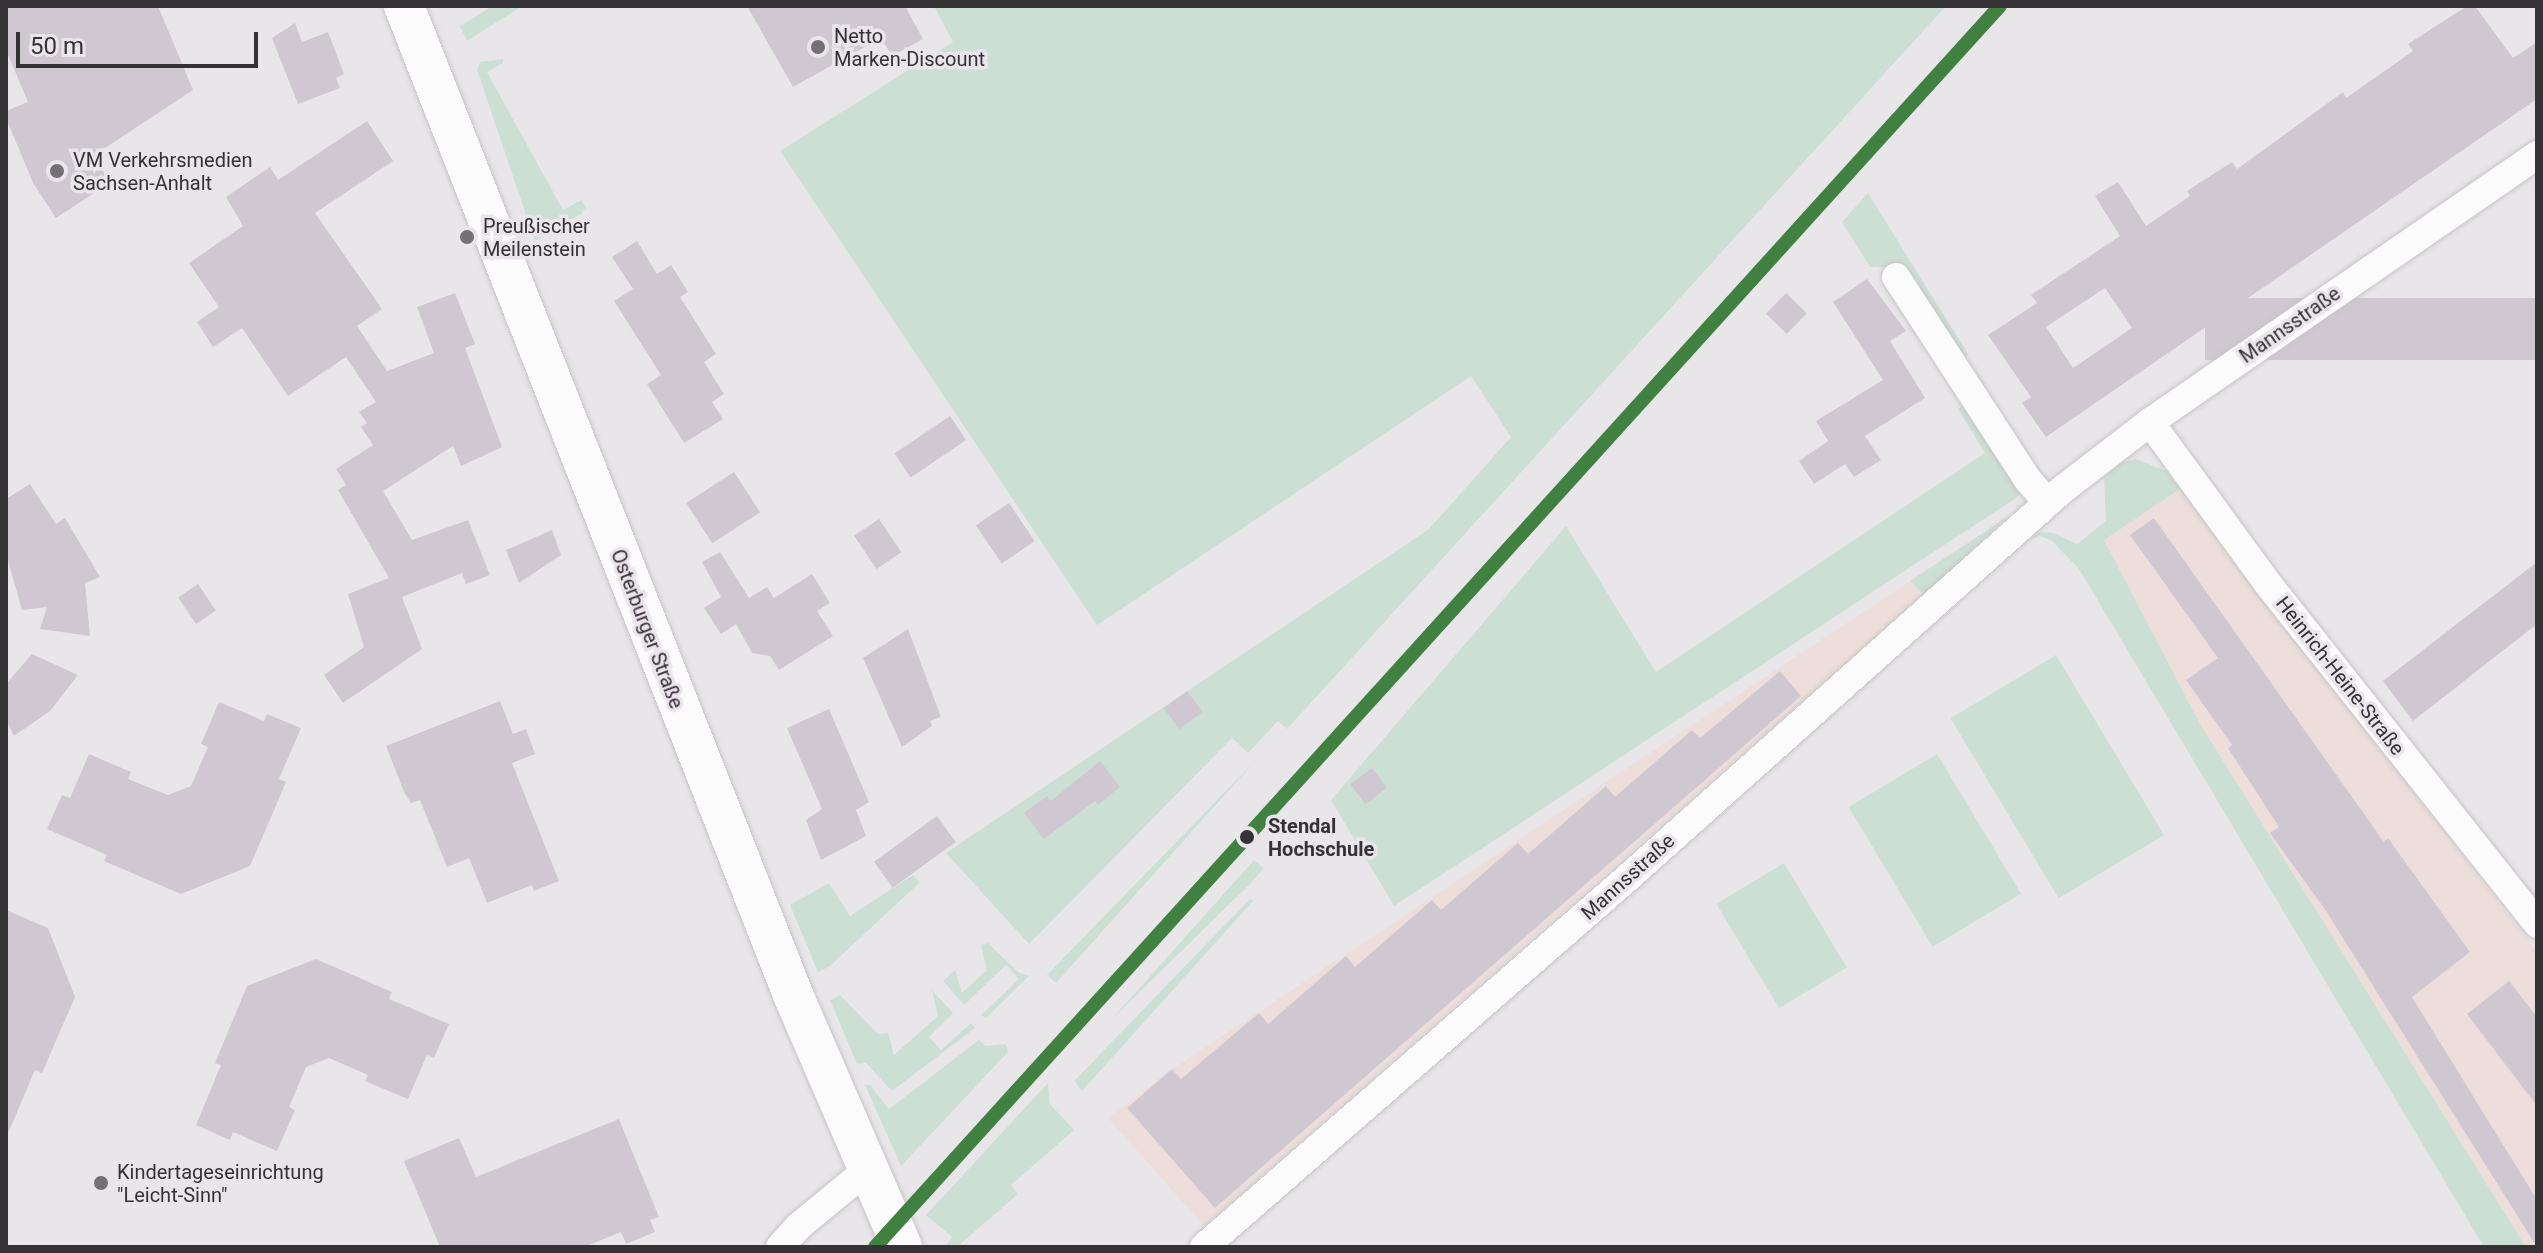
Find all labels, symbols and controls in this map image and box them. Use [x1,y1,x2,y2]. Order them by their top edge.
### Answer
scale bar [20,16,262,66]
place label: Netto Marken-Discount [834,24,985,71]
text: 50 m [30,32,84,60]
marker: Netto Marken-Discount [809,38,827,56]
place label: VM Verkehrsmedien Sachsen-Anhalt [73,148,252,195]
marker: VM Verkehrsmedien Sachsen-Anhalt [48,162,66,180]
place label: Preußischer Meilenstein [483,214,590,261]
marker: Preußischer Meilenstein [458,228,476,246]
street label: Mannsstraße [2235,282,2345,368]
street label: Osterburger Straße [606,546,688,712]
street label: Heinrich-Heine-Straße [2271,592,2409,760]
place label: Stendal Hochschule [1268,814,1374,861]
marker: Stendal Hochschule [1233,823,1261,851]
street label: Mannsstraße [1576,829,1680,925]
place label: Kindertageseinrichtung "Leicht-Sinn" [117,1160,324,1207]
marker: Kindertageseinrichtung "Leicht-Sinn" [92,1174,110,1192]

